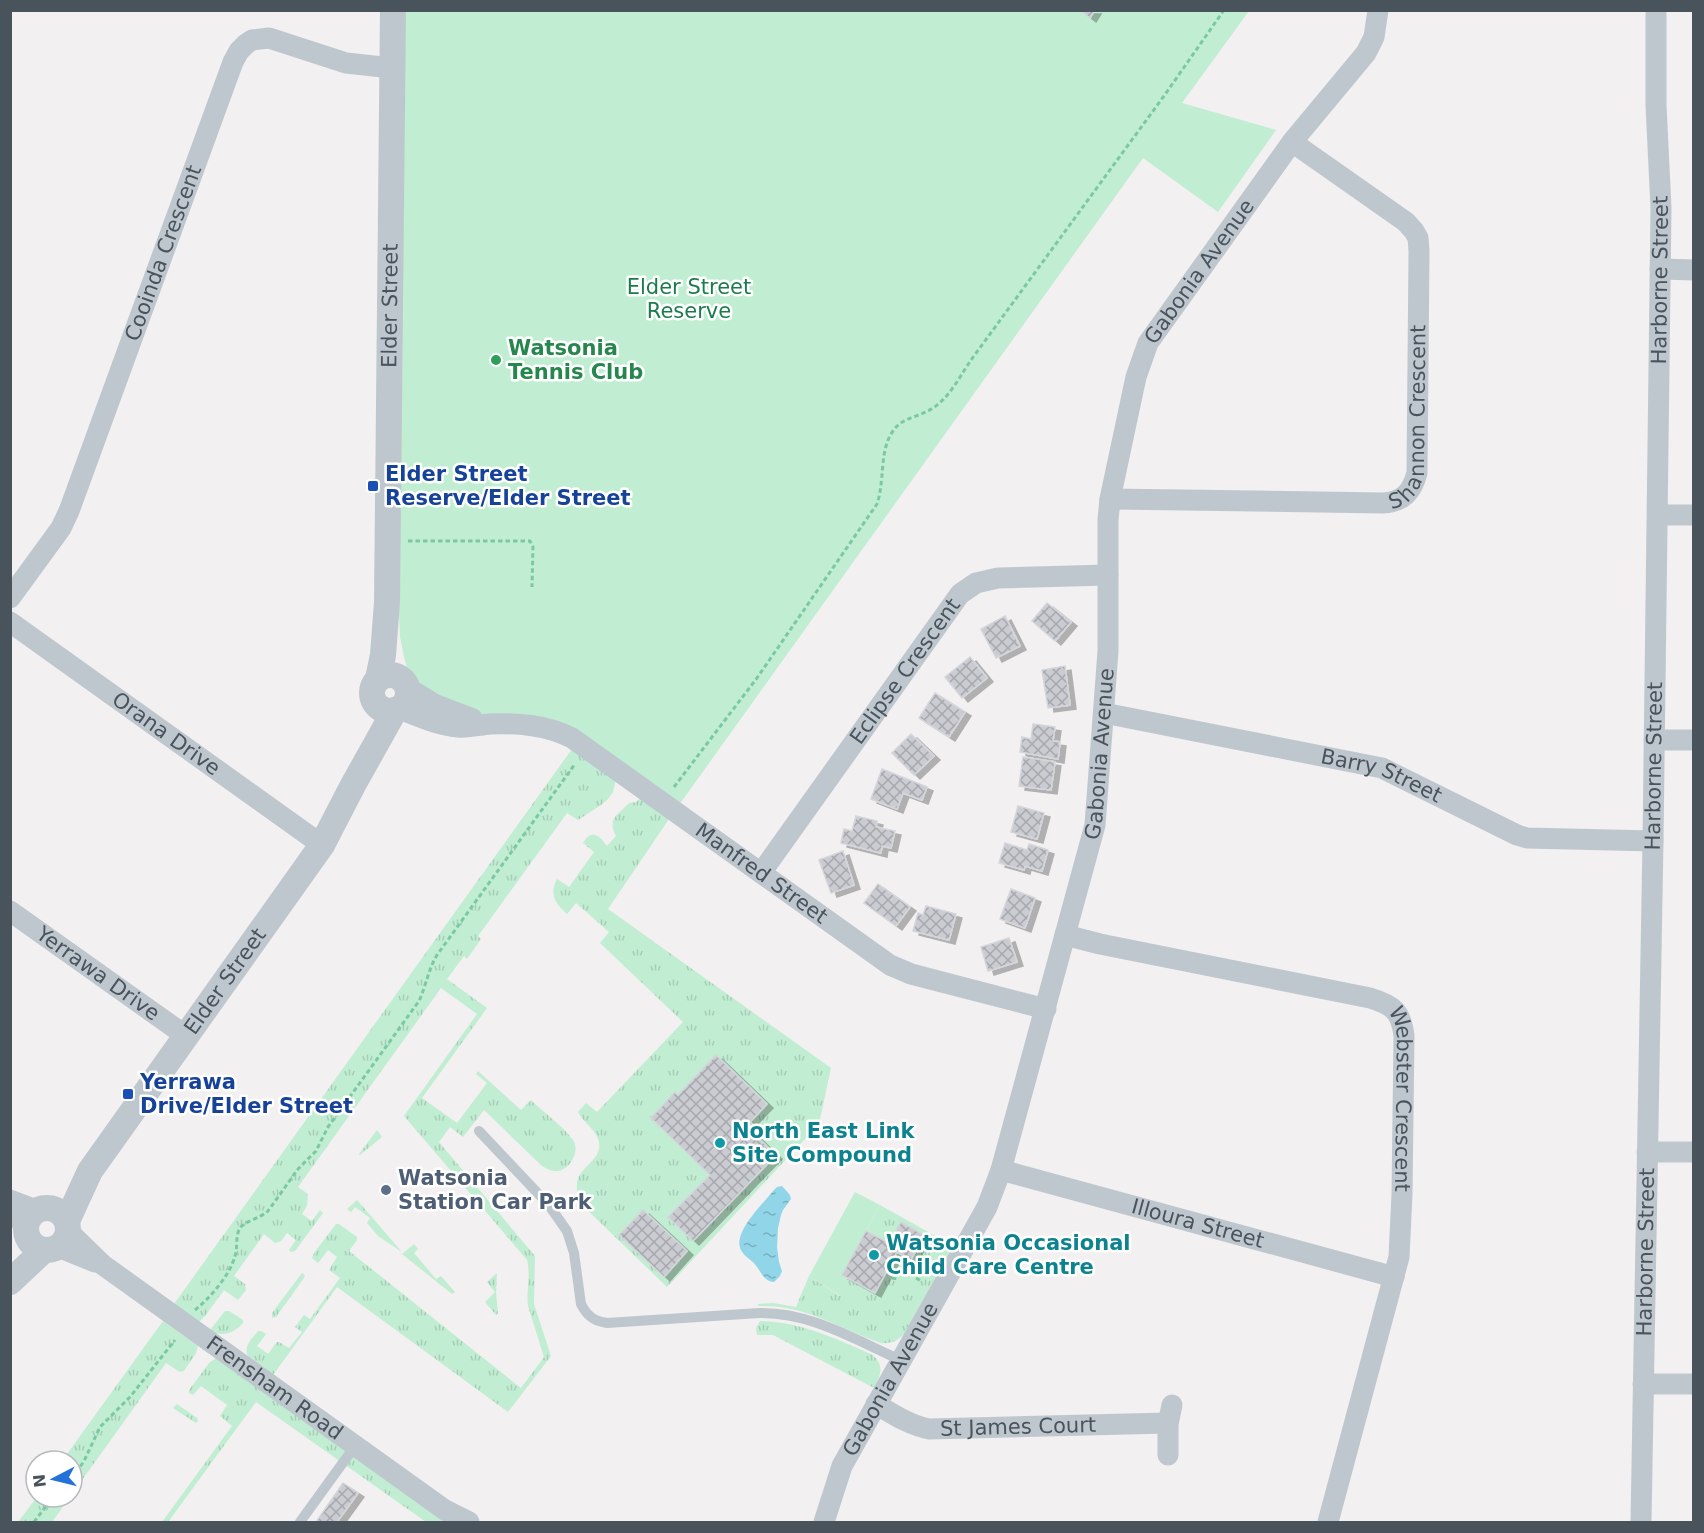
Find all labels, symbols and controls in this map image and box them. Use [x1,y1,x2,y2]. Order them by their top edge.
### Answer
street label: Cooinda Crescent [120,162,206,344]
street label: Gabonia Avenue [1139,195,1259,349]
street label: Harborne Street [1647,195,1673,365]
street label: Elder Street [377,243,403,368]
park label: Elder Street Reserve [627,275,751,323]
street label: Shannon Crescent [1385,324,1430,514]
place label: Watsonia Tennis Club [508,336,643,384]
marker: Watsonia Tennis Club [489,353,503,367]
place label: Elder Street Reserve/Elder Street [385,462,631,510]
marker: Elder Street Reserve/Elder Street [366,479,380,493]
street label: Eclipse Crescent [845,594,965,749]
street label: Gabonia Avenue [1080,667,1119,842]
street label: Harborne Street [1641,682,1667,851]
street label: Orana Drive [108,687,225,780]
street label: Barry Street [1319,744,1446,808]
street label: Manfred Street [691,818,832,929]
street label: Yerrawa Drive [31,921,164,1025]
street label: Elder Street [179,923,271,1039]
street label: Webster Crescent [1384,1002,1416,1192]
place label: Yerrawa Drive/Elder Street [139,1070,353,1118]
marker: Yerrawa Drive/Elder Street [121,1087,135,1101]
place label: North East Link Site Compound [732,1119,916,1167]
marker: North East Link Site Compound [713,1136,727,1150]
place label: Watsonia Station Car Park [398,1166,593,1214]
street label: Harborne Street [1632,1168,1659,1337]
marker: Watsonia Station Car Park [379,1183,393,1197]
street label: Illoura Street [1129,1194,1267,1253]
place label: Watsonia Occasional Child Care Centre [886,1231,1131,1279]
marker: Watsonia Occasional Child Care Centre [867,1248,881,1262]
street label: Gabonia Avenue [838,1299,943,1460]
street label: Frensham Road [202,1331,348,1445]
street label: St James Court [940,1413,1096,1441]
north arrow [24,1449,84,1509]
text: N [29,1473,50,1489]

